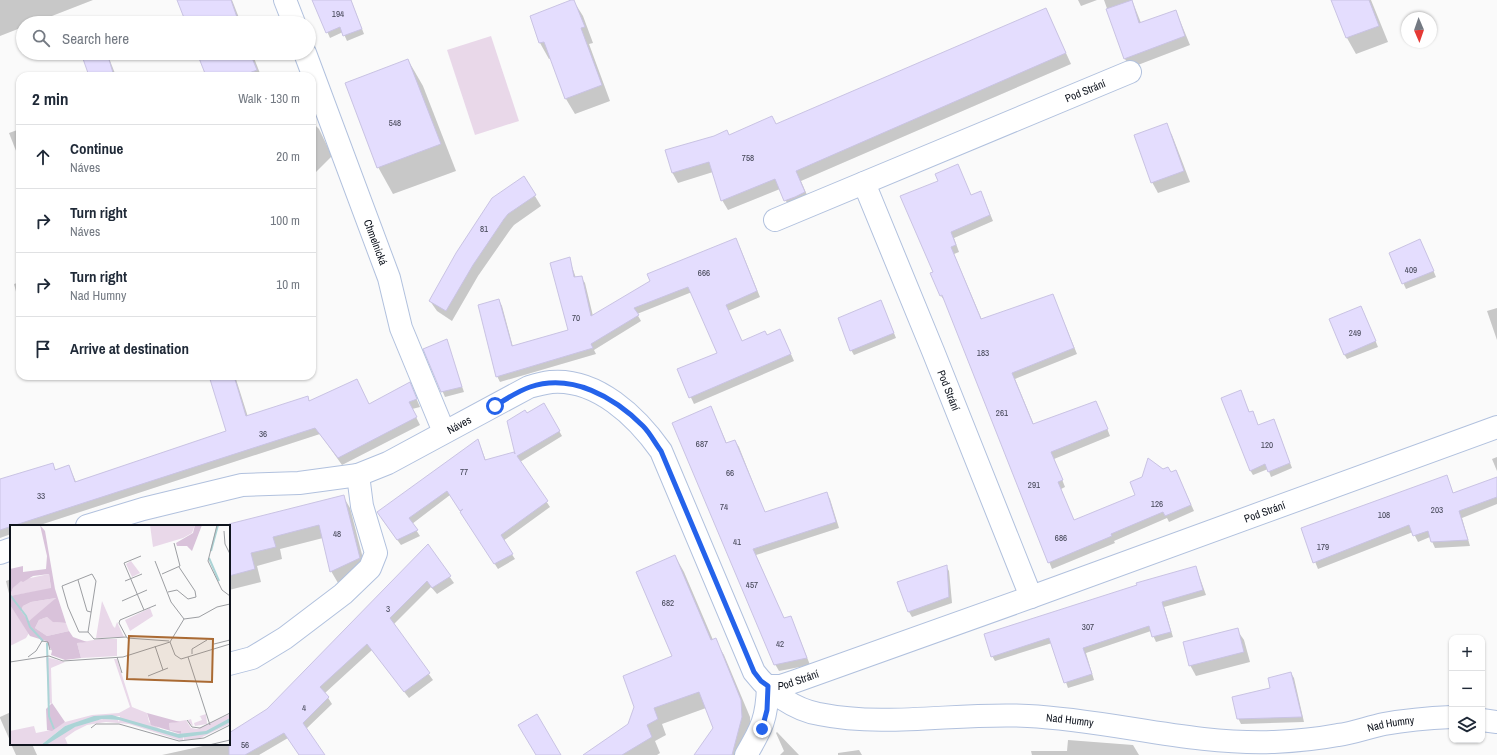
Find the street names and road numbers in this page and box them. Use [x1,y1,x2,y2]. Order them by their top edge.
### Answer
street label: Pod Strání [1063,76,1108,105]
street label: Chmelnická [361,217,391,267]
street label: Pod Strání [934,368,963,413]
street label: Náves [444,412,474,437]
street label: Pod Strání [1242,498,1288,526]
street label: Pod Strání [778,666,821,693]
street label: Nad Humny [1046,710,1095,730]
street label: Nad Humny [1366,713,1415,735]

